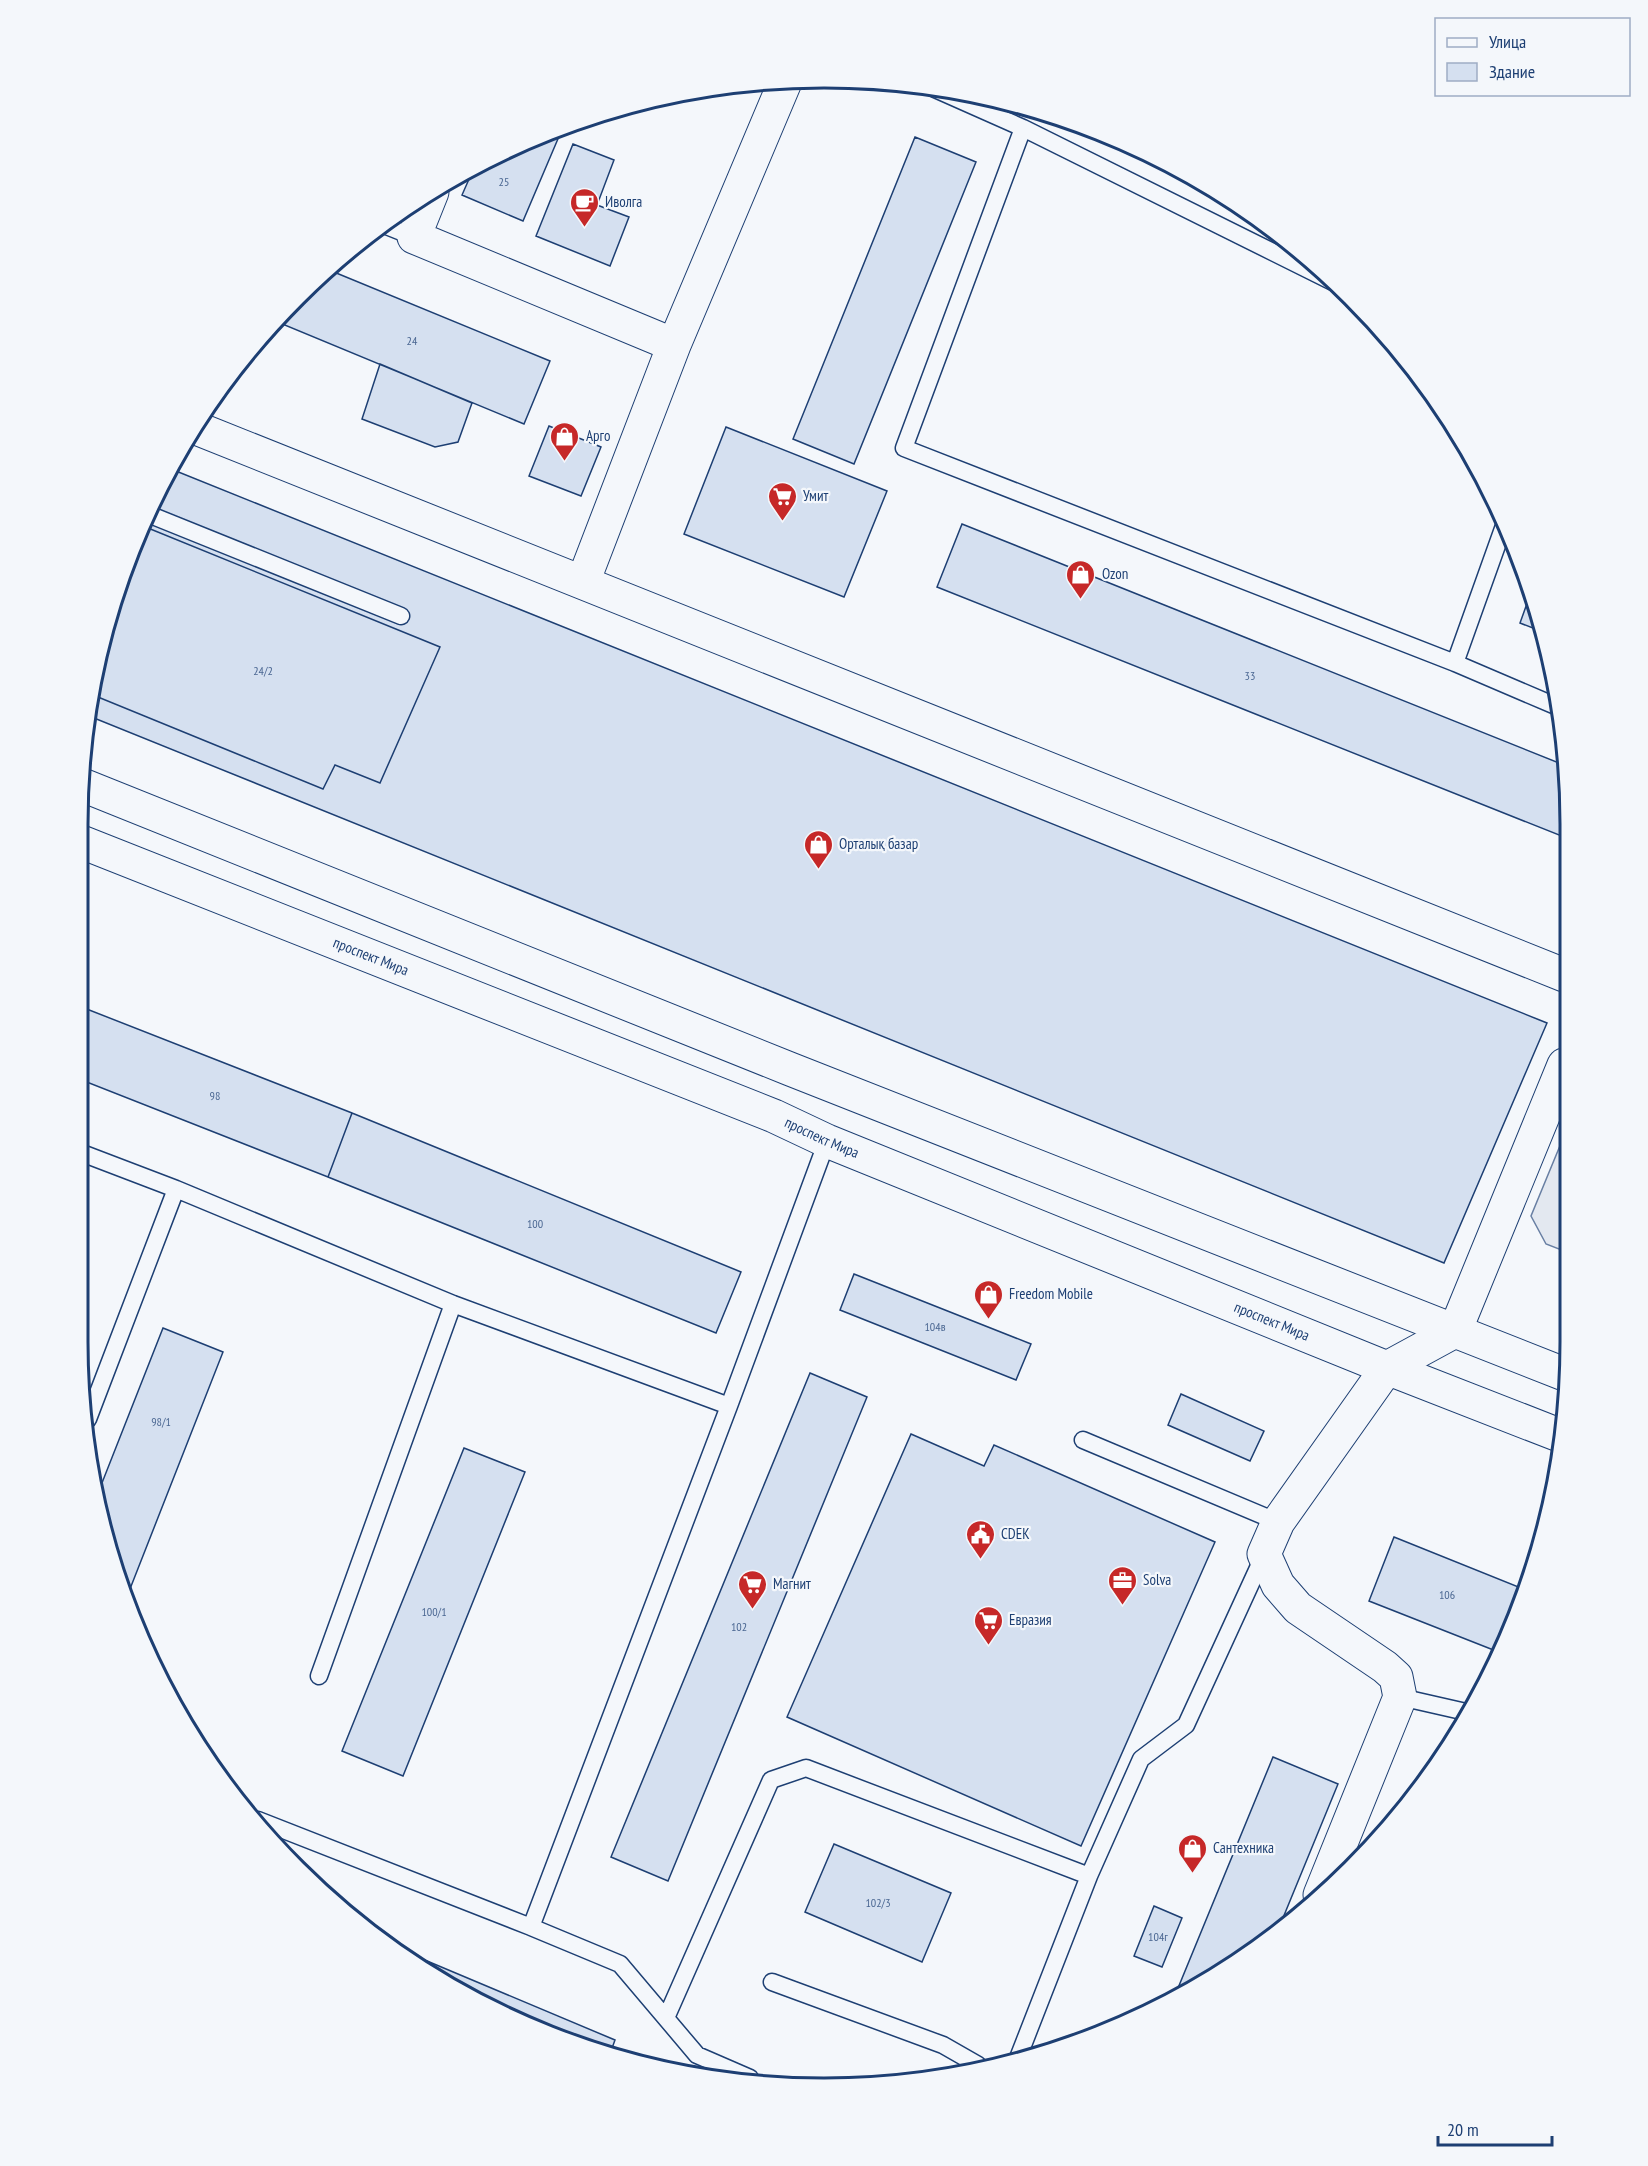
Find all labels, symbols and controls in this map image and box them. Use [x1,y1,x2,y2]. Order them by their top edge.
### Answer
legend [1435,18,1630,96]
text: Улица [1489,30,1526,53]
text: Здание [1489,60,1535,83]
house number: 25 [499,174,509,189]
cafe icon: Иволга [568,186,600,228]
place label: Иволга [605,192,642,211]
house number: 24 [407,333,418,348]
shop icon: Арго [549,420,581,462]
place label: Арго [586,426,610,445]
supermarket icon: Умит [766,480,798,522]
place label: Умит [803,486,829,505]
shop icon: Ozon [1065,558,1097,600]
place label: Ozon [1102,564,1128,583]
house number: 24/2 [253,663,273,678]
house number: 33 [1245,668,1255,683]
shop icon: Орталық базар [802,828,834,870]
place label: Орталық базар [839,834,918,853]
street label: проспект Мира [331,933,412,980]
house number: 98 [210,1088,220,1103]
street label: проспект Мира [782,1112,862,1162]
house number: 100 [527,1216,543,1231]
shop icon: Freedom Mobile [972,1278,1004,1320]
place label: Freedom Mobile [1009,1284,1093,1303]
street label: проспект Мира [1232,1297,1312,1345]
house number: 104в [924,1319,946,1334]
house number: 98/1 [151,1414,171,1429]
public building icon: CDEK [964,1518,996,1560]
place label: CDEK [1001,1524,1030,1543]
office icon: Solva [1106,1564,1138,1606]
supermarket icon: Магнит [736,1568,768,1610]
place label: Solva [1143,1570,1171,1589]
place label: Магнит [773,1574,811,1593]
house number: 106 [1439,1587,1455,1602]
house number: 100/1 [421,1604,447,1619]
supermarket icon: Евразия [972,1604,1004,1646]
place label: Евразия [1009,1610,1052,1629]
house number: 102 [731,1619,747,1634]
shop icon: Сантехника [1176,1832,1208,1874]
place label: Сантехника [1213,1838,1274,1857]
house number: 102/3 [865,1895,891,1910]
house number: 104г [1148,1929,1168,1944]
scale bar [1438,2109,1552,2147]
text: 20 m [1447,2118,1479,2141]

